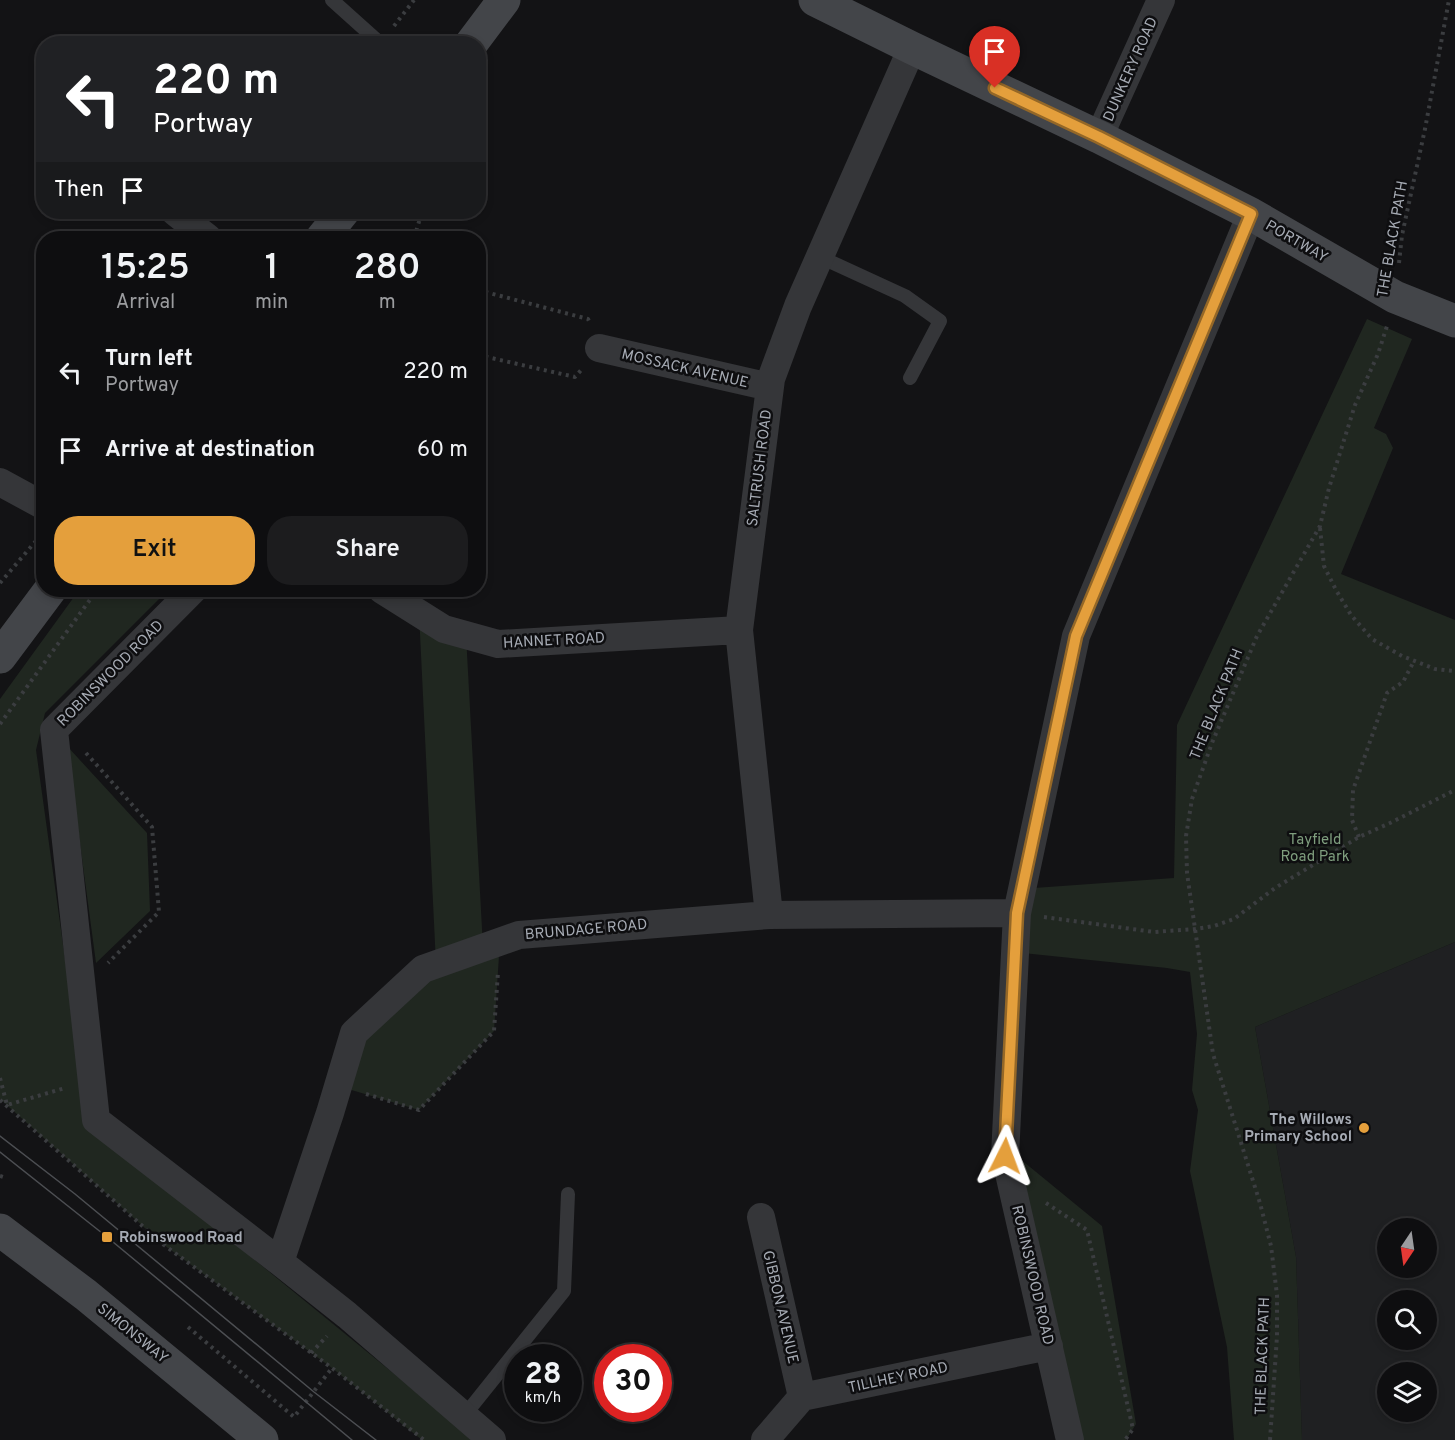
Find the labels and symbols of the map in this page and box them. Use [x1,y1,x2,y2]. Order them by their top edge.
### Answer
street label: DUNKERY ROAD [1100,14,1163,125]
pin [969,26,1020,88]
street label: THE BLACK PATH [1374,179,1413,299]
street label: PORTWAY [1262,217,1331,268]
street label: MOSSACK AVENUE [619,346,750,393]
street label: SALTRUSH ROAD [744,409,777,528]
street label: ROBINSWOOD ROAD [54,617,168,731]
street label: HANNET ROAD [503,629,606,654]
street label: THE BLACK PATH [1186,646,1248,763]
park label: Tayfield Road Park [1280,831,1350,867]
street label: BRUNDAGE ROAD [524,916,648,945]
place label: The Willows Primary School [1244,1111,1352,1147]
marker: The Willows Primary School [1357,1121,1371,1135]
position arrow [973,1124,1037,1188]
street label: ROBINSWOOD ROAD [1006,1204,1057,1347]
north arrow [1377,1218,1437,1278]
place label: Robinswood Road [119,1229,243,1248]
marker: Robinswood Road [100,1230,114,1244]
street label: GIBBON AVENUE [757,1249,802,1366]
street label: THE BLACK PATH [1252,1297,1275,1415]
street label: SIMONSWAY [93,1300,172,1369]
speed limit sign: 30 [594,1344,672,1422]
street label: TILLHEY ROAD [847,1359,950,1398]

